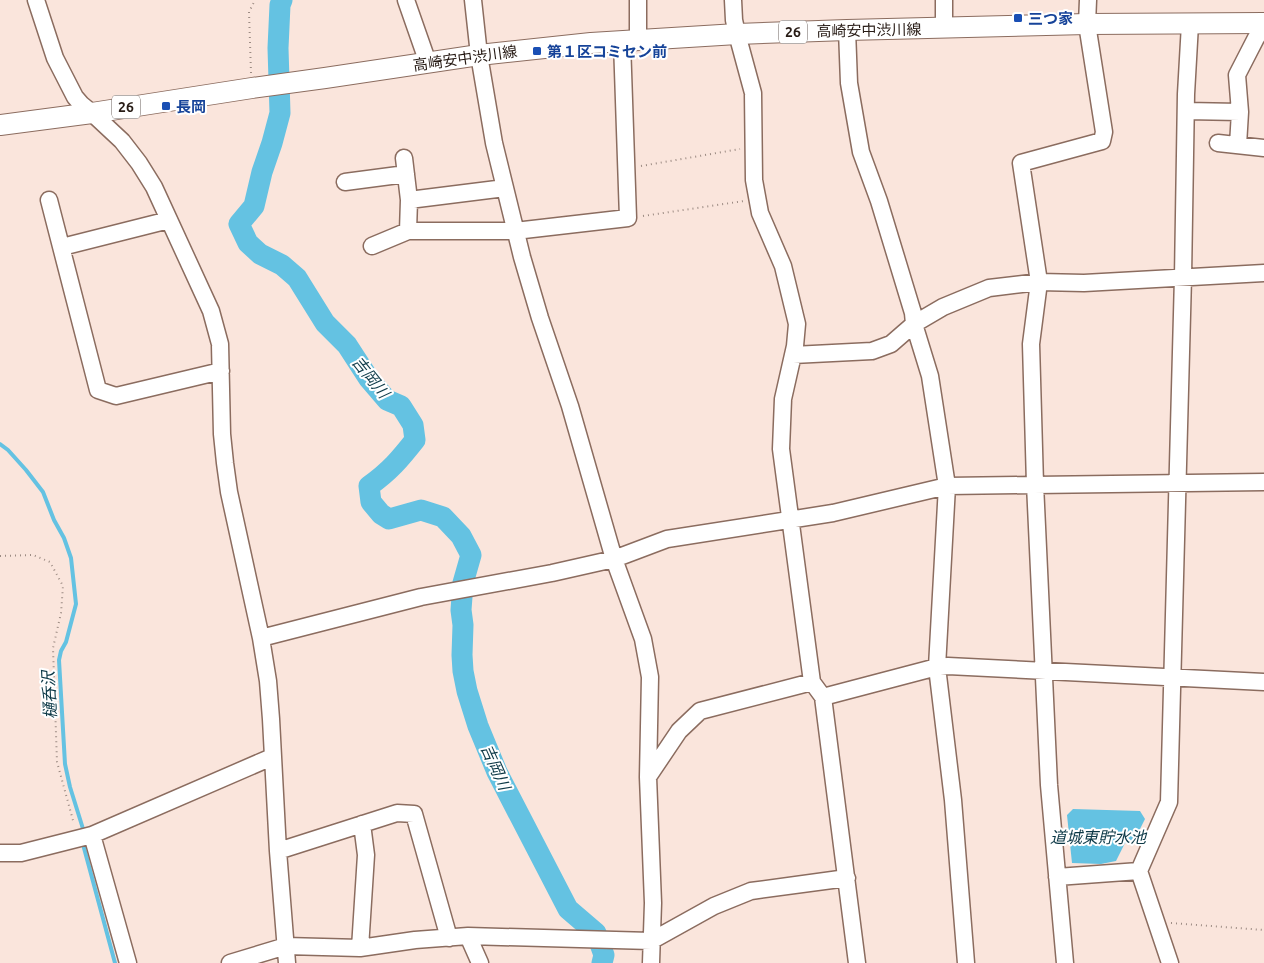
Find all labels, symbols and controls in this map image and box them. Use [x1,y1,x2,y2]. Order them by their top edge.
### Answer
place label: 三つ家 [1028,10,1073,27]
marker: 三つ家 [1012,12,1024,24]
road number: 26 [779,21,807,44]
street label: 高崎安中渋川線 [816,21,922,39]
street label: 高崎安中渋川線 [412,42,518,74]
place label: 第１区コミセン前 [547,43,667,60]
marker: 第１区コミセン前 [531,45,543,57]
road number: 26 [112,95,140,118]
place label: 長岡 [176,98,206,115]
marker: 長岡 [160,100,172,112]
water label: 吉岡川 [349,353,394,403]
water label: 樋呑沢 [39,669,59,719]
water label: 吉岡川 [478,741,515,794]
water label: 道城東貯水池 [1050,828,1148,846]

